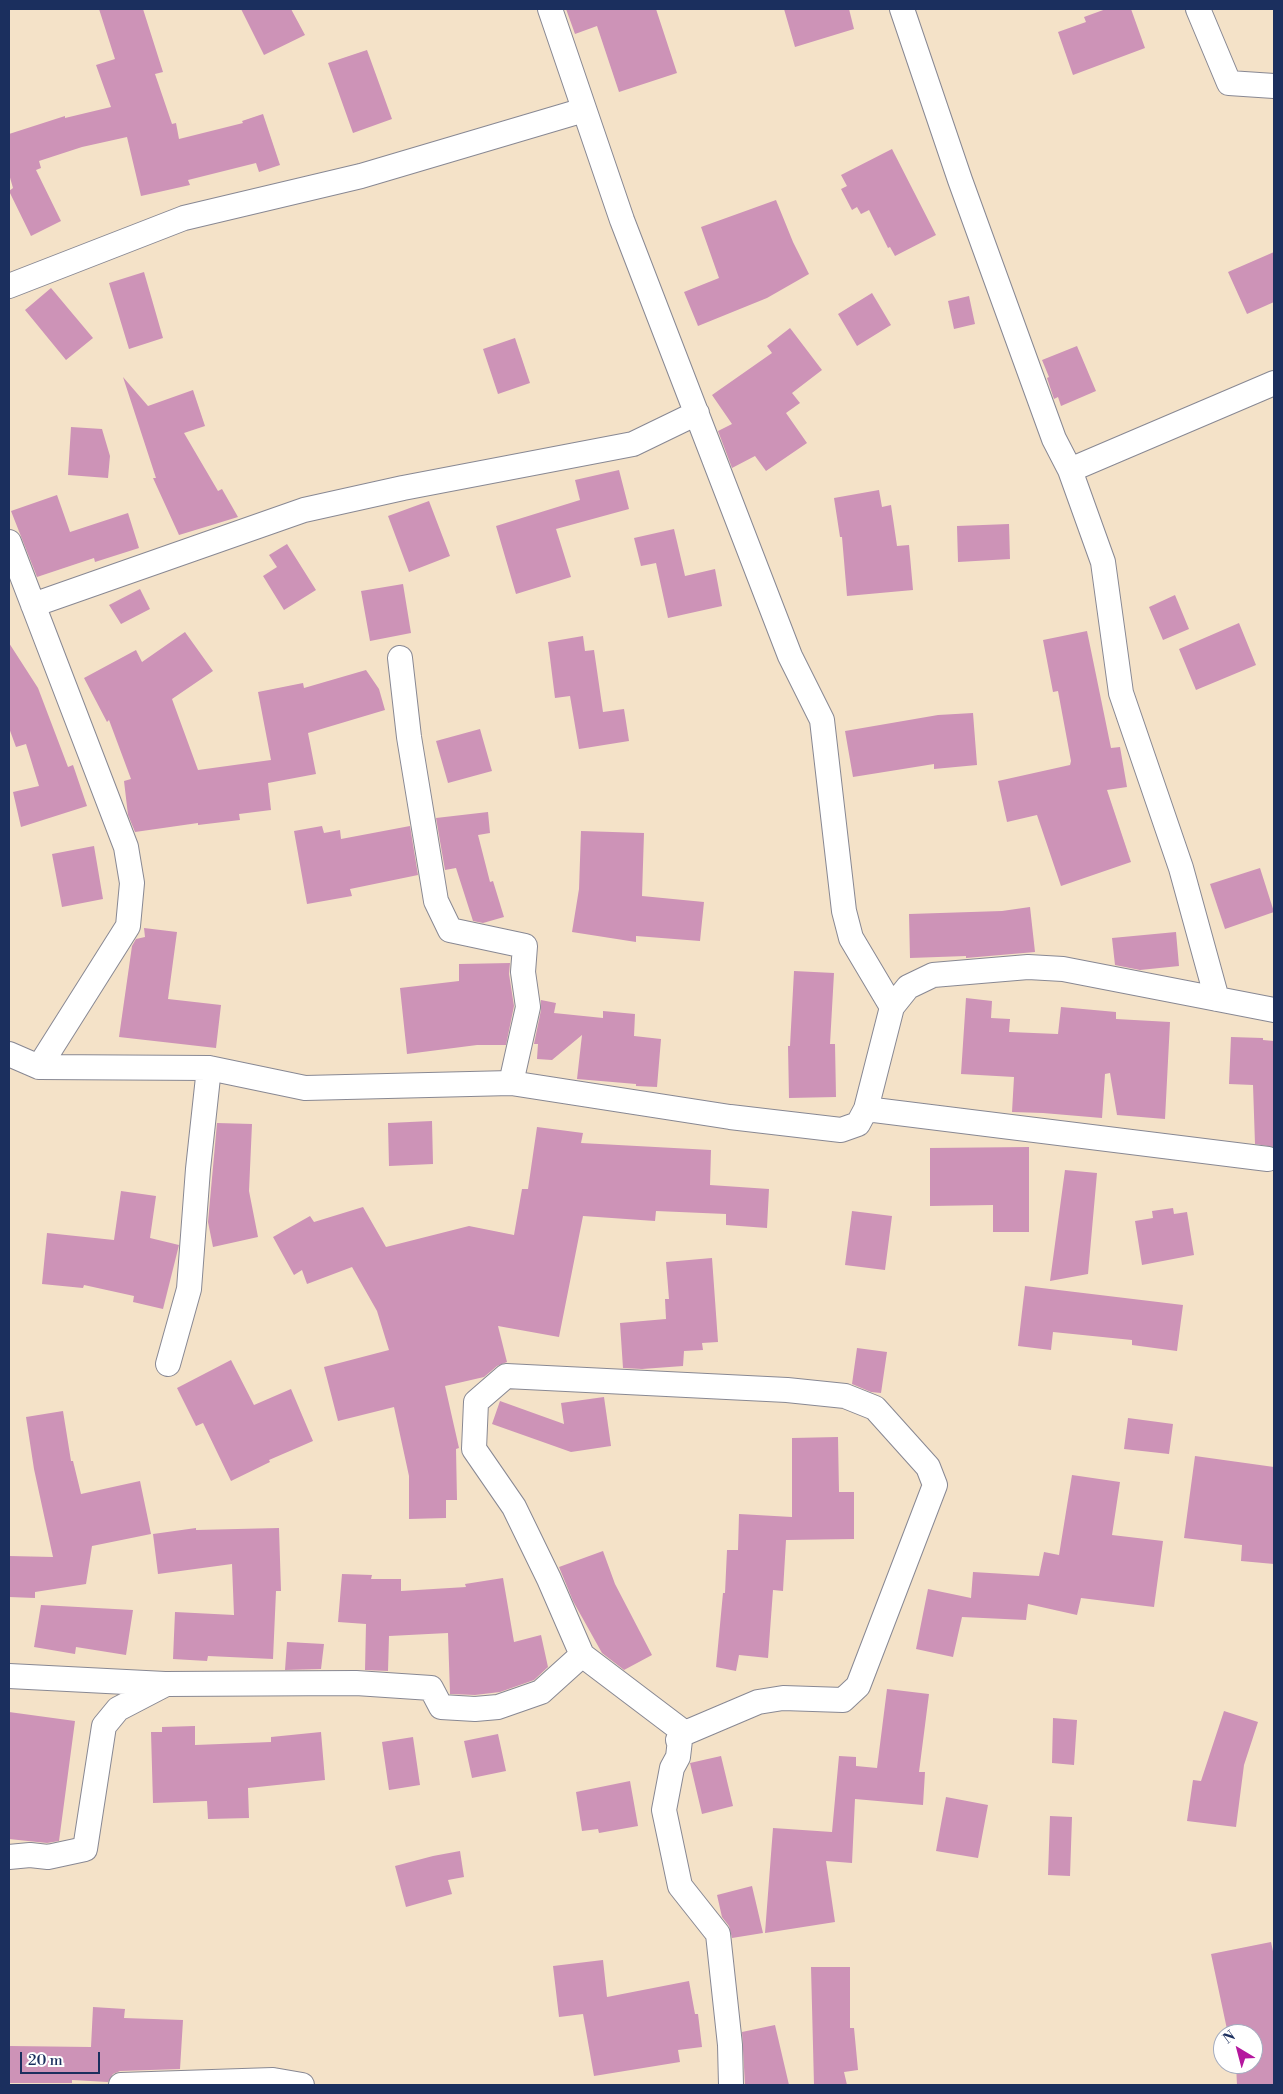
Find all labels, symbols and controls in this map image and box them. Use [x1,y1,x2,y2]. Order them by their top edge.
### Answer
north arrow [1213,2024,1263,2074]
text: N [1220,2027,1239,2048]
scale bar [22,2042,102,2074]
text: 20 m [28,2051,63,2070]

